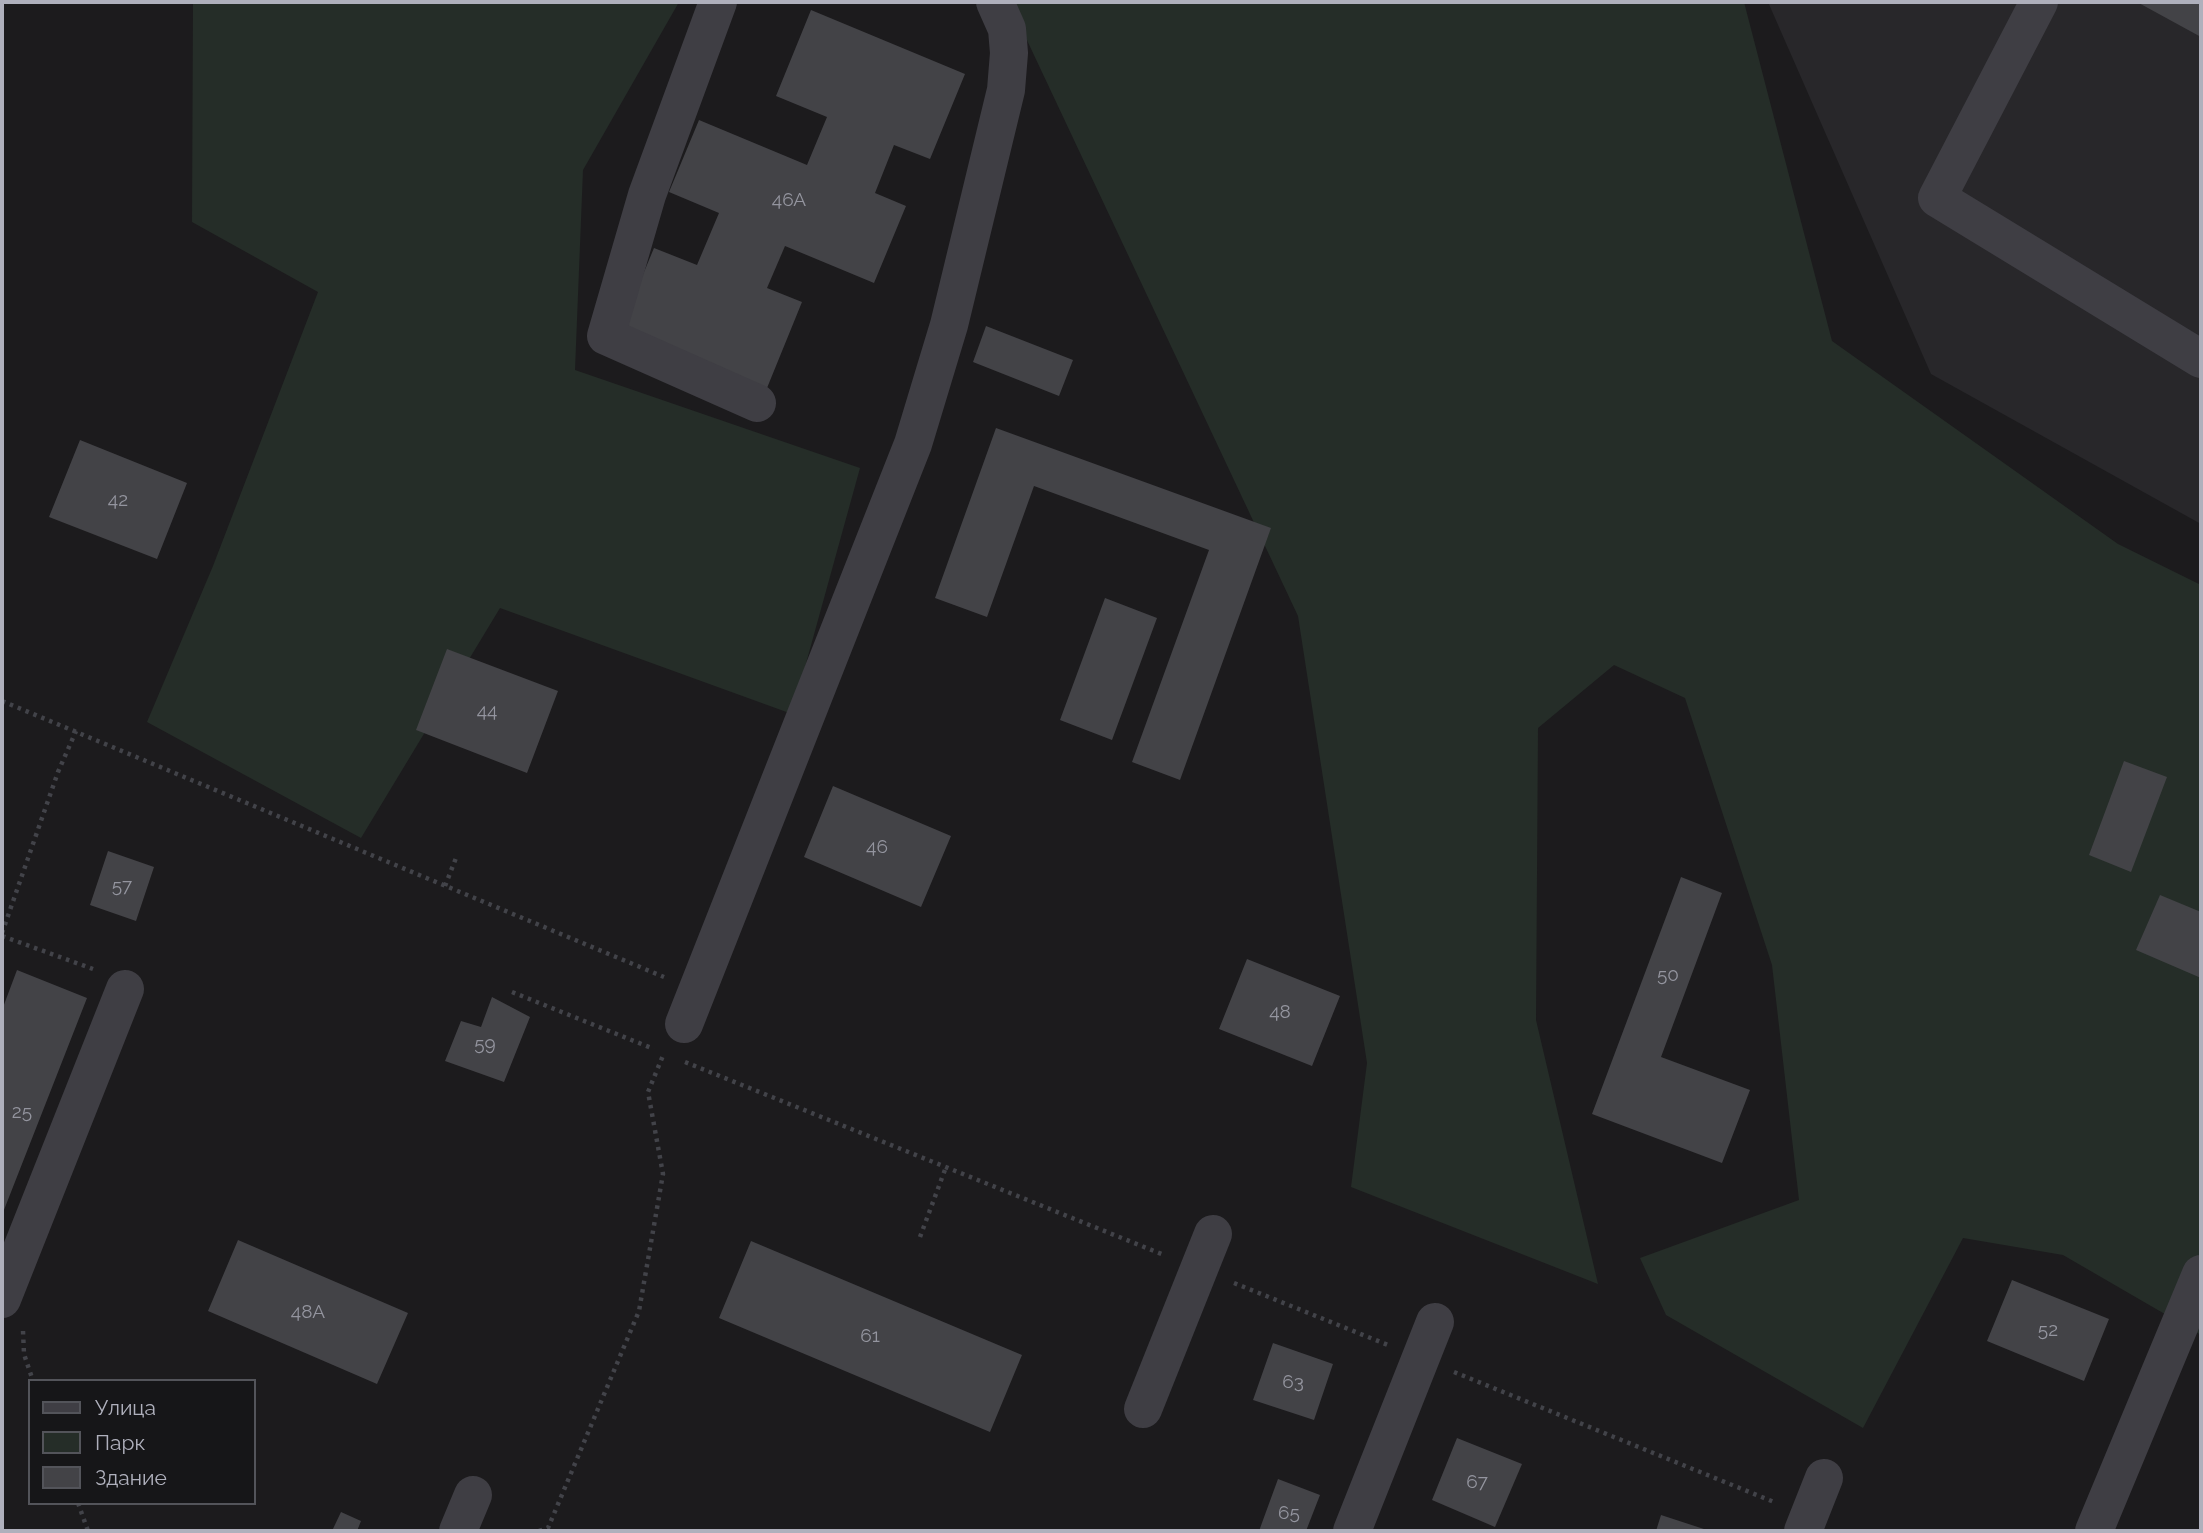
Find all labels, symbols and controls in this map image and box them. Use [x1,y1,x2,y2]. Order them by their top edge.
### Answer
house number: 46А [772,189,806,211]
house number: 42 [108,489,128,511]
house number: 44 [477,700,497,722]
house number: 46 [866,836,888,858]
house number: 57 [112,875,132,897]
house number: 50 [1657,964,1679,986]
house number: 48 [1269,1001,1291,1023]
house number: 59 [474,1033,496,1055]
house number: 25 [12,1101,32,1123]
house number: 48А [291,1301,325,1323]
house number: 52 [2038,1319,2058,1341]
house number: 61 [860,1325,880,1347]
house number: 63 [1282,1371,1304,1393]
legend [28,1379,256,1505]
text: Улица [95,1395,156,1420]
text: Парк [95,1430,145,1455]
text: Здание [95,1465,167,1490]
house number: 67 [1466,1471,1488,1493]
house number: 65 [1278,1502,1300,1524]

